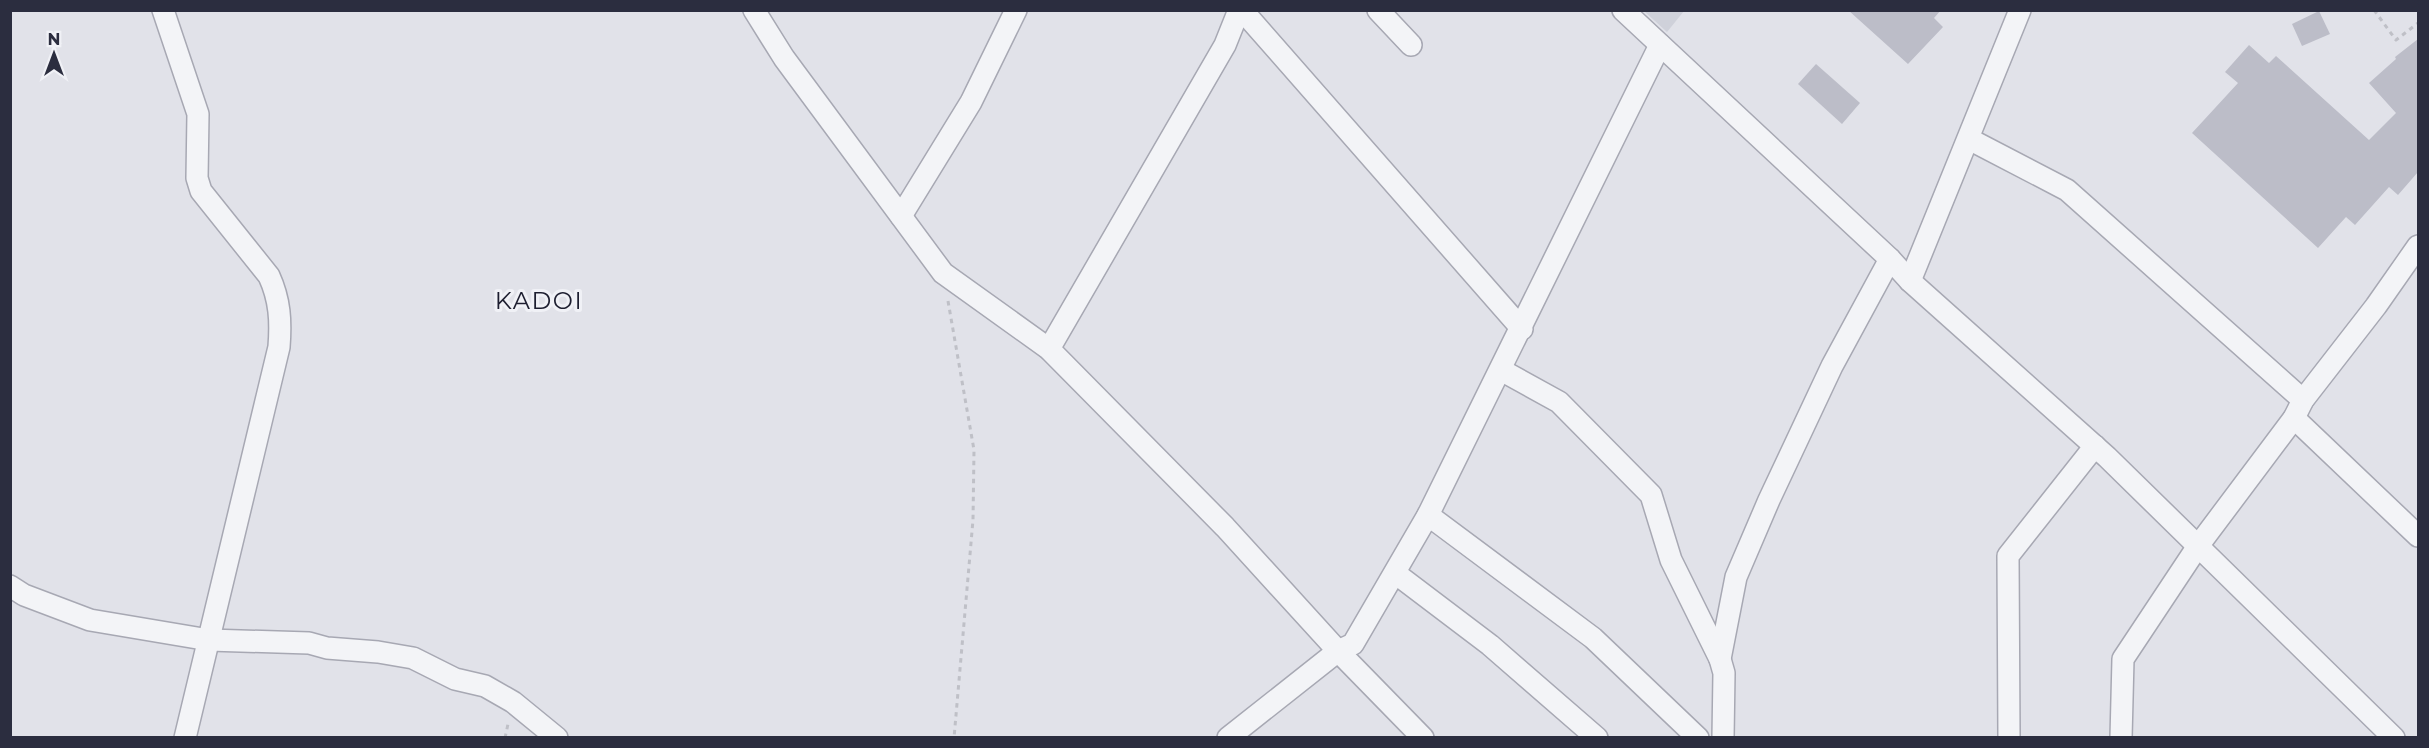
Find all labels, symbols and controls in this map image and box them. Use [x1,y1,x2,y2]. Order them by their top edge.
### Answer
north arrow [24,24,84,84]
text: N [48,30,60,49]
district label: KADOI [495,286,583,315]

